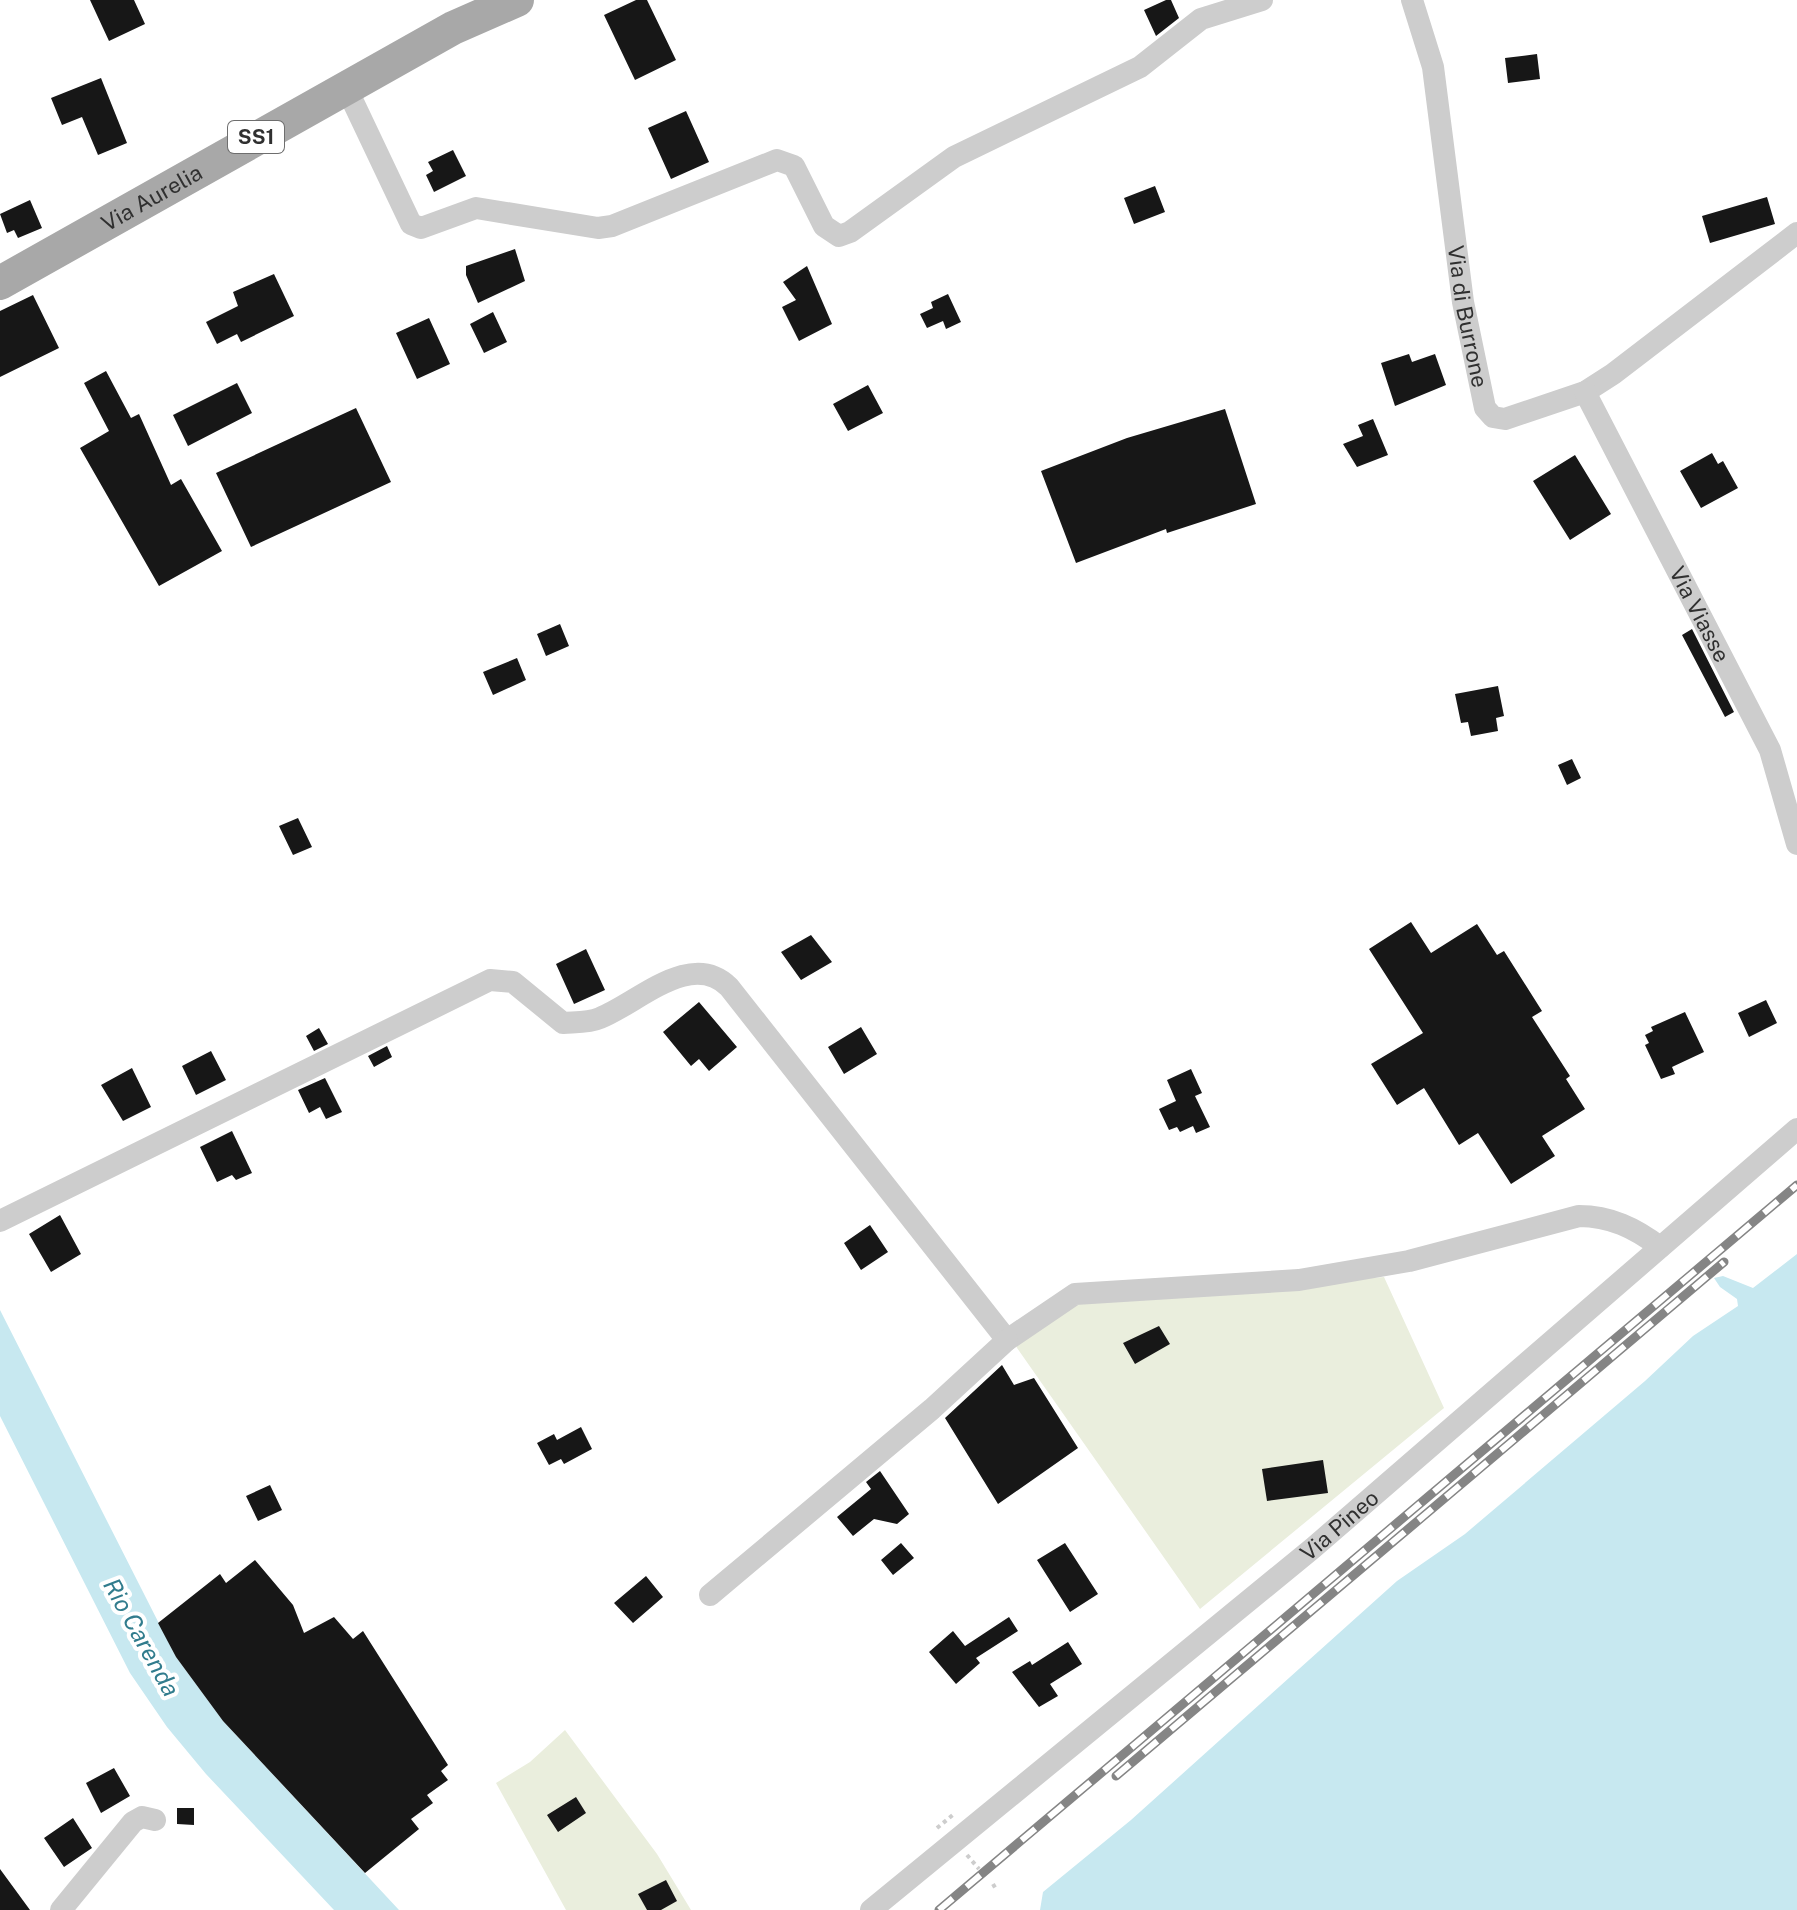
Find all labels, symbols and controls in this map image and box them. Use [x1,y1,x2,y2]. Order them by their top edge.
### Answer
road number: SS1 [228,121,284,153]
street label: Via Aurelia [97,159,206,236]
street label: Via di Burrone [1443,244,1493,390]
street label: Via Viasse [1664,562,1735,666]
street label: Via Pineo [1295,1484,1384,1566]
water label: Rio Carenda [98,1573,186,1701]

